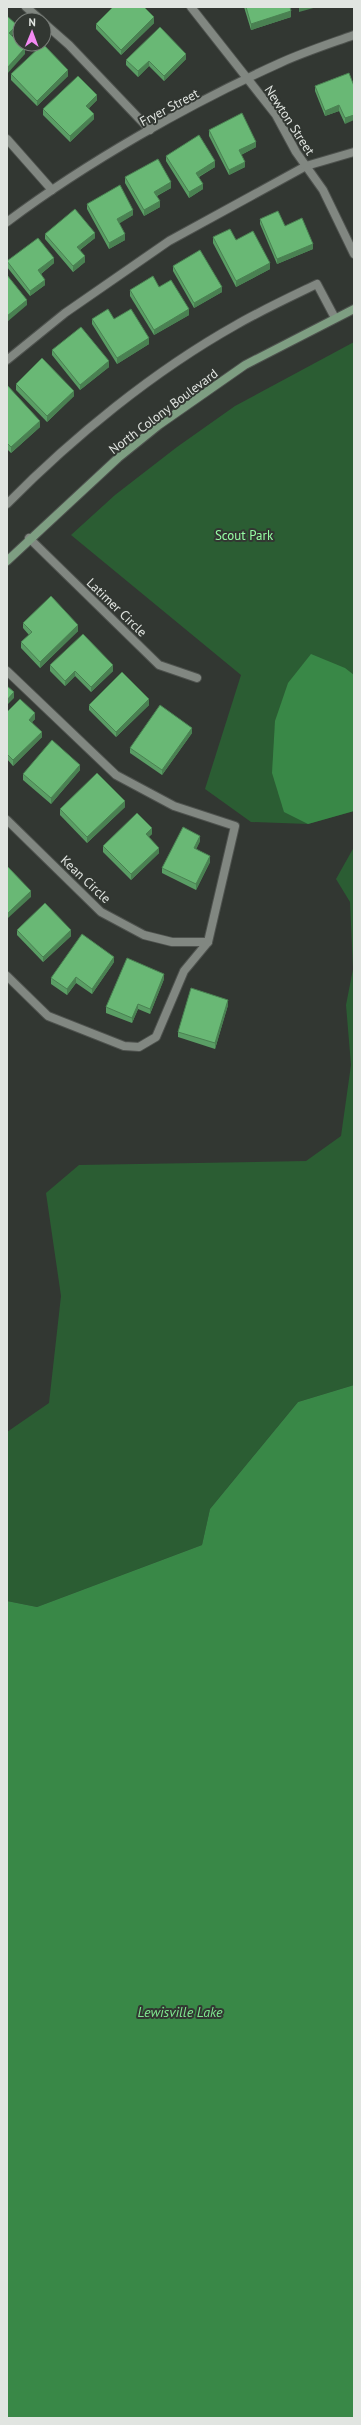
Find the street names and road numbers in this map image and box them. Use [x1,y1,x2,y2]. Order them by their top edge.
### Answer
street label: Newton Street [261,82,319,159]
street label: Fryer Street [137,84,202,130]
street label: North Colony Boulevard [105,365,221,458]
street label: Latimer Circle [83,574,150,640]
street label: Kean Circle [57,852,114,907]

